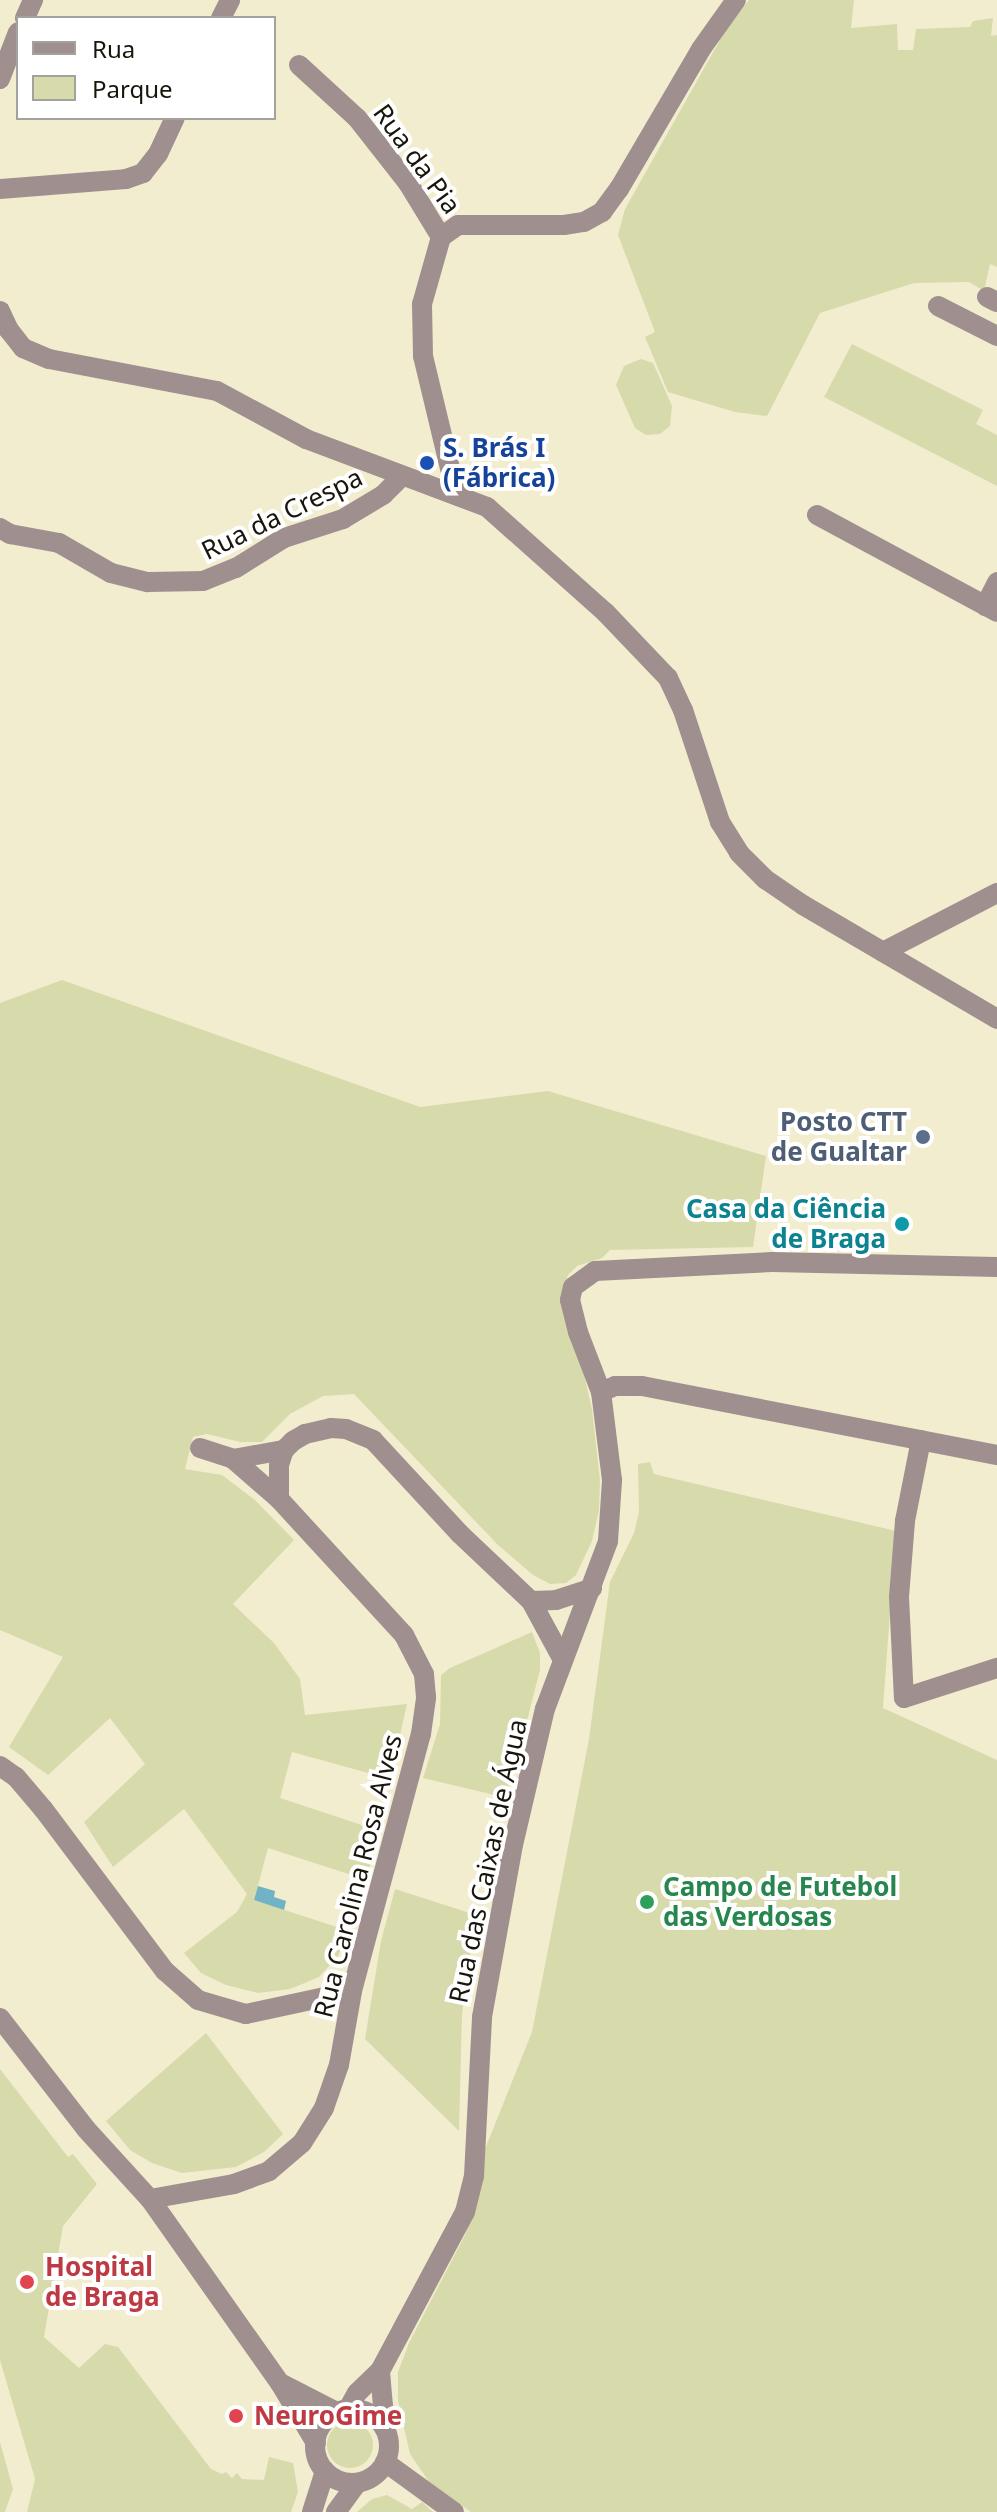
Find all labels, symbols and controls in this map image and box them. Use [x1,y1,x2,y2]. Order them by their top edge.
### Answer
legend [16,16,276,120]
text: Rua [92,32,135,65]
text: Parque [92,72,173,105]
street label: Rua da Pia [367,98,467,220]
place label: S. Brás I (Fábrica) [443,432,555,494]
marker: S. Brás I (Fábrica) [418,454,436,472]
street label: Rua da Crespa [196,462,368,566]
place label: Posto CTT de Gualtar [771,1106,907,1168]
marker: Posto CTT de Gualtar [914,1128,932,1146]
place label: Casa da Ciência de Braga [686,1193,886,1254]
marker: Casa da Ciência de Braga [893,1215,911,1233]
street label: Rua das Caixas de Água [443,1716,533,2006]
street label: Rua Carolina Rosa Alves [308,1731,408,2021]
place label: Campo de Futebol das Verdosas [663,1871,897,1932]
marker: Campo de Futebol das Verdosas [638,1893,656,1911]
place label: Hospital de Braga [45,2251,160,2312]
marker: Hospital de Braga [16,2271,38,2293]
place label: NeuroGime [254,2400,402,2432]
marker: NeuroGime [225,2405,247,2427]

